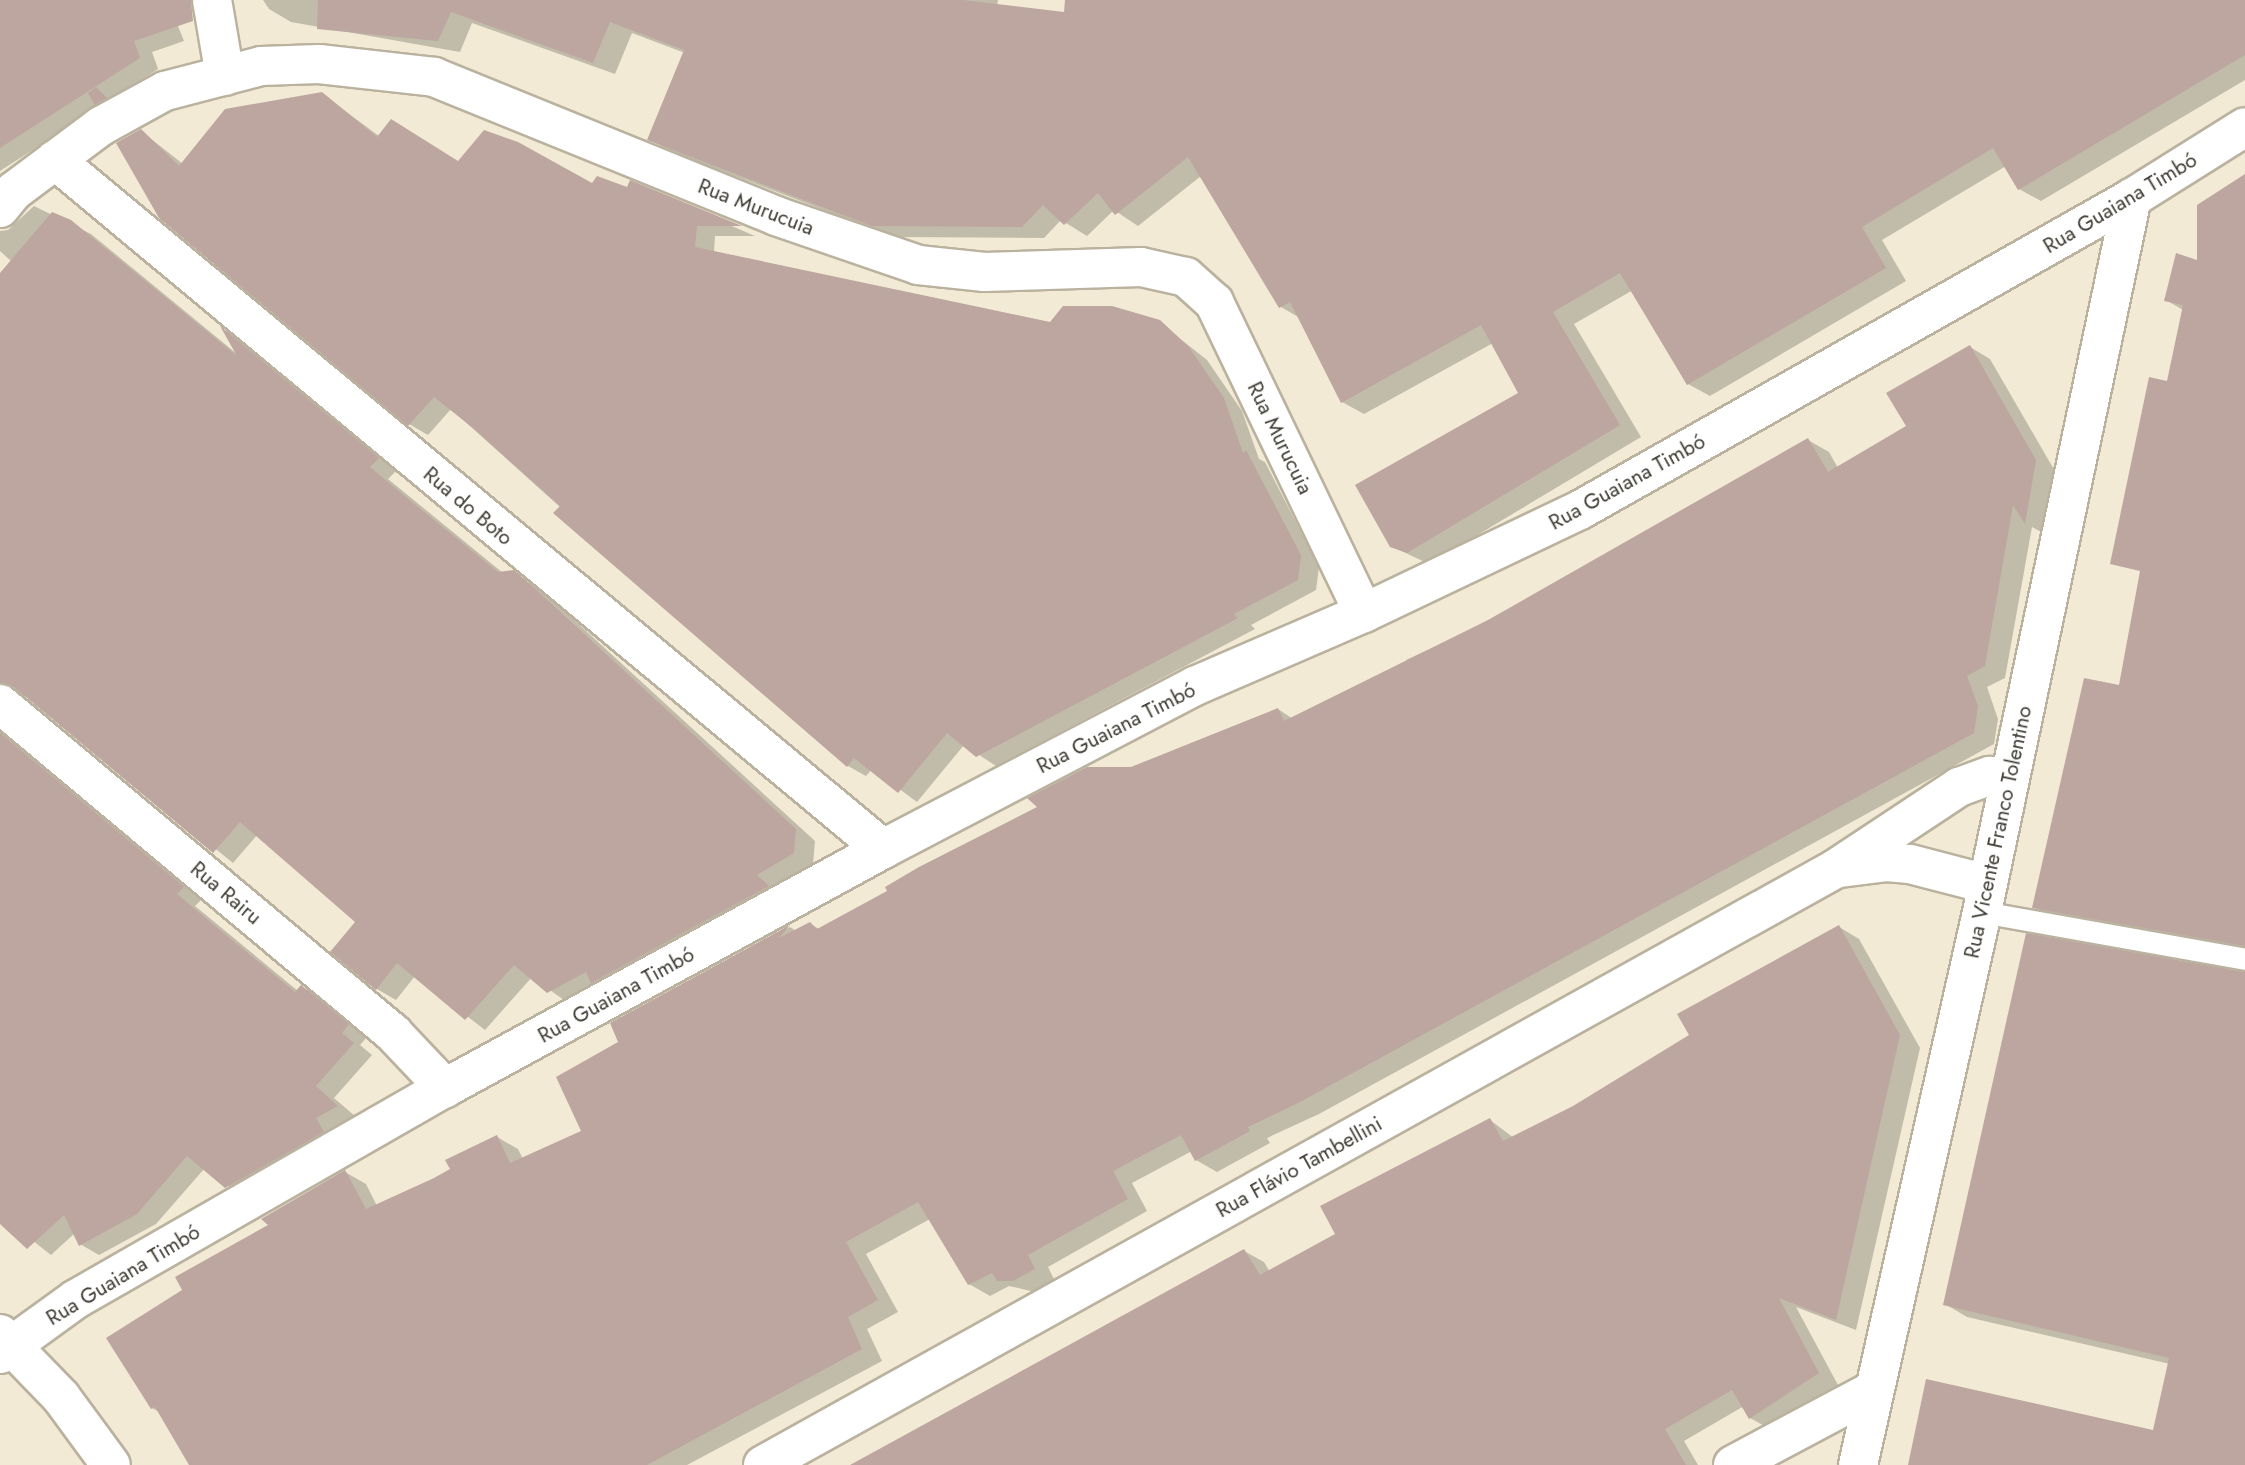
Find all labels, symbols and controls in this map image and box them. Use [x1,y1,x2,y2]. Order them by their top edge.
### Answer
street label: Rua Guaiana Timbó [2039,147,2201,259]
street label: Rua Murucuia [695,173,817,241]
street label: Rua Murucuia [1242,378,1318,498]
street label: Rua Guaiana Timbó [1545,429,1709,535]
street label: Rua do Boto [418,461,518,551]
street label: Rua Guaiana Timbó [1032,677,1200,779]
street label: Rua Vicente Franco Tolentino [1959,703,2037,961]
street label: Rua Rairu [185,856,267,930]
street label: Rua Guaiana Timbó [534,942,698,1048]
street label: Rua Flávio Tambellini [1212,1111,1386,1223]
street label: Rua Guaiana Timbó [42,1219,204,1331]

